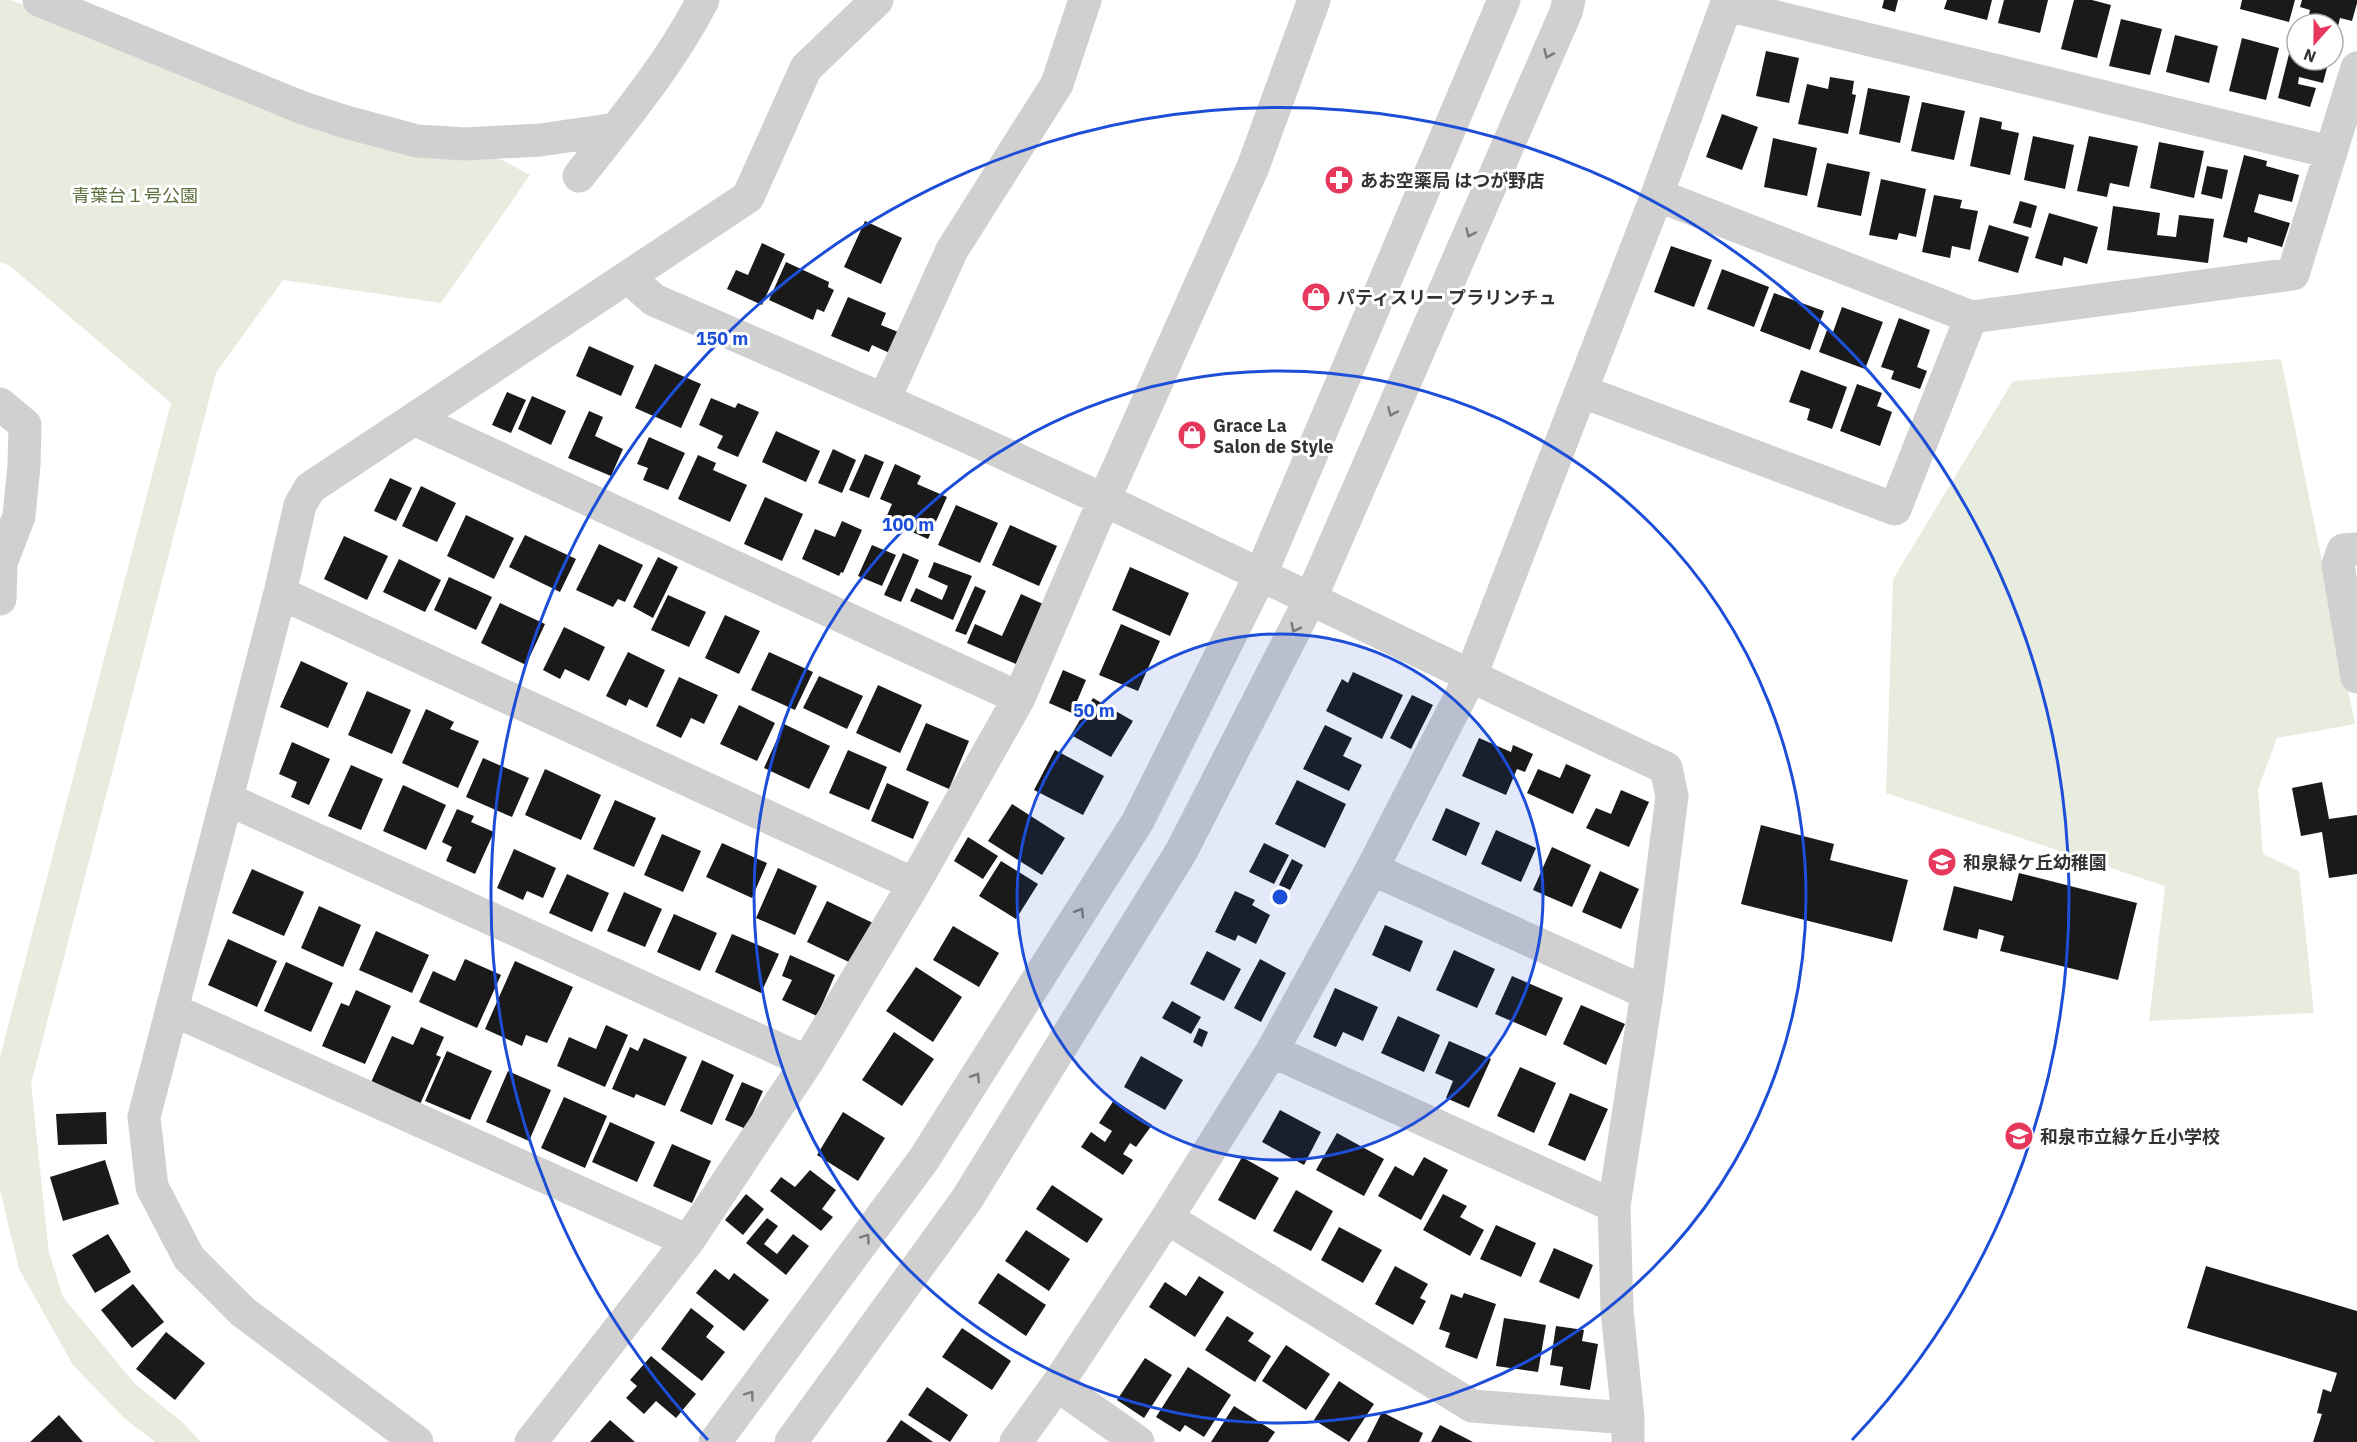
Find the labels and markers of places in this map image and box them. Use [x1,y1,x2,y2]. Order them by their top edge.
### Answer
pharmacy icon: あお空薬局 はつが野店 [1323,164,1355,196]
place label: あお空薬局 はつが野店 [1360,169,1544,192]
shop icon: パティスリー プラリンチュ [1300,281,1332,313]
place label: パティスリー プラリンチュ [1337,286,1556,309]
place label: Grace La Salon de Style [1213,414,1334,458]
shop icon: Grace La Salon de Style [1176,419,1208,451]
school or university icon: 和泉緑ケ丘幼稚園 [1926,846,1958,878]
place label: 和泉緑ケ丘幼稚園 [1963,851,2107,874]
centre of rings [1270,887,1290,907]
school or university icon: 和泉市立緑ケ丘小学校 [2003,1120,2035,1152]
place label: 和泉市立緑ケ丘小学校 [2040,1125,2220,1148]

